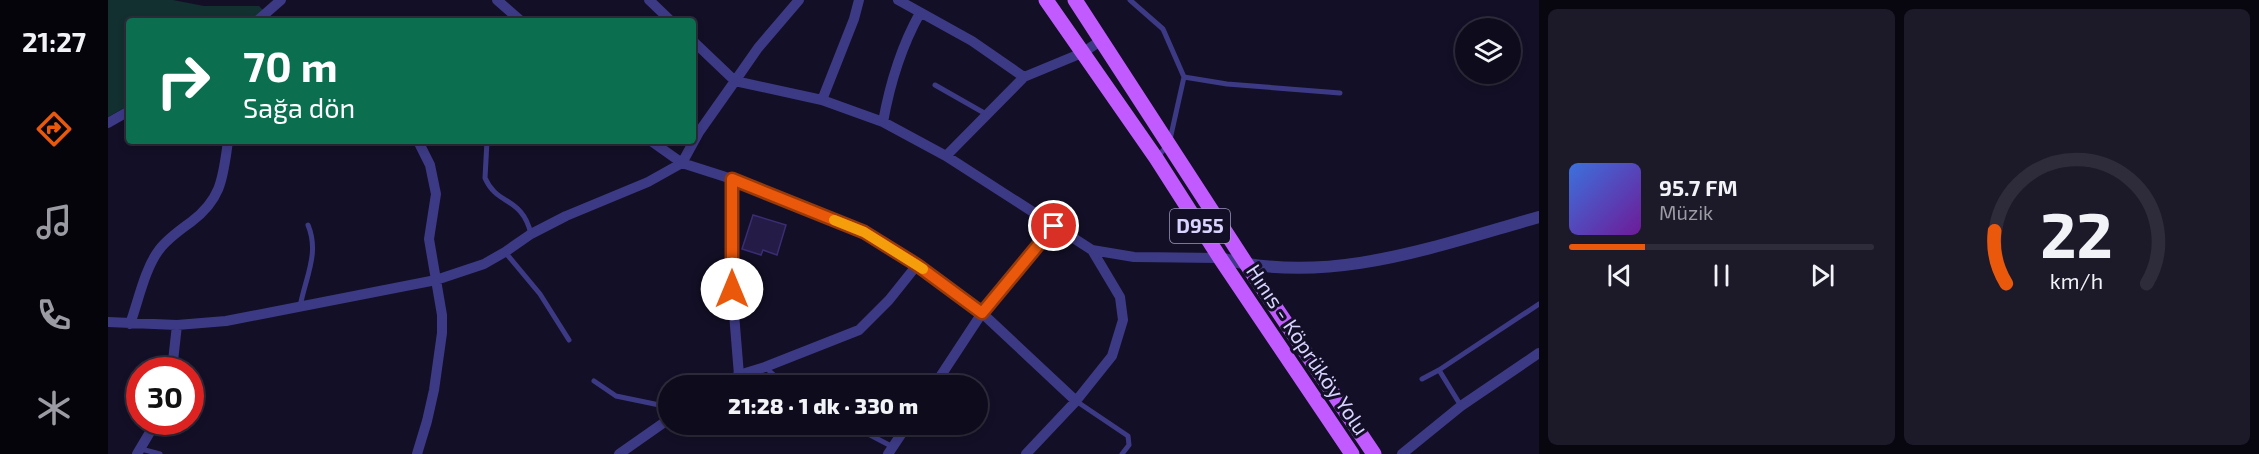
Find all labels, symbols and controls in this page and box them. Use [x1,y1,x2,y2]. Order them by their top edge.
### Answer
map controls [1455,18,1521,84]
button: layers [1455,18,1521,84]
text: 21:27 [22,25,86,57]
text: 70 m [243,40,338,90]
icon: right [144,42,222,120]
text: Sağa dön [243,91,355,123]
icon: directions [33,108,75,150]
text: 95.7 FM [1659,174,1738,200]
text: 22 [2040,196,2113,271]
pin [1028,200,1079,251]
text: Müzik [1659,200,1713,224]
icon: music [33,201,75,243]
icon: arrive [1037,209,1070,242]
road number: D955 [1170,209,1230,243]
position arrow [700,257,764,321]
street label: Hınıs - Köprüköy Yolu [1242,259,1375,439]
icon: previous [1603,259,1636,292]
icon: pause [1705,259,1738,292]
icon: next [1806,259,1839,292]
text: km/h [2050,268,2103,293]
icon: phone [33,294,75,336]
speed limit sign: 30 [126,357,204,435]
icon: climate [33,387,75,429]
text: 21:28 · 1 dk · 330 m [728,392,918,418]

